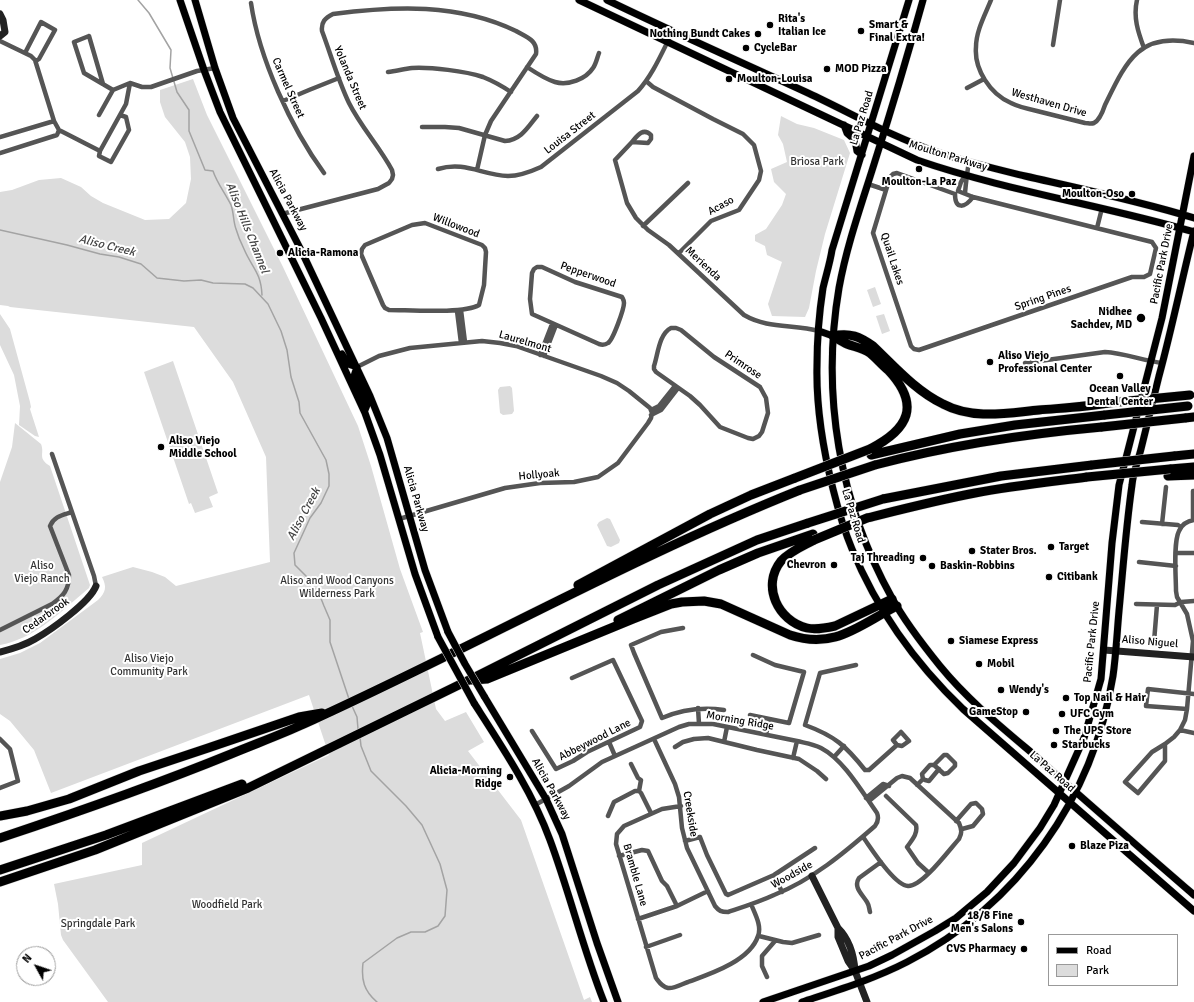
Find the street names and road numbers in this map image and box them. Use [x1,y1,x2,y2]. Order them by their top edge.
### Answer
street label: Yolanda Street [331,44,369,112]
street label: Carmel Street [269,56,307,120]
street label: Westhaven Drive [1010,86,1088,120]
street label: La Paz Road [847,89,877,147]
street label: Louisa Street [542,109,598,157]
street label: Moulton Parkway [907,138,989,174]
street label: Alicia Parkway [266,167,310,233]
street label: Acaso [706,193,736,219]
street label: Willowood [431,211,481,241]
street label: Pacific Park Drive [1148,223,1176,305]
street label: Quail Lakes [877,231,907,287]
street label: Merienda [682,244,724,284]
street label: Pepperwood [558,259,618,291]
street label: Spring Pines [1013,282,1073,314]
street label: Laurelmont [497,328,553,356]
street label: Primrose [722,348,764,382]
street label: Alicia Parkway [400,464,432,534]
street label: Hollyoak [518,467,560,483]
street label: La Paz Road [838,487,868,545]
street label: Cedarbrook [20,595,72,637]
street label: Pacific Park Drive [1081,601,1103,683]
street label: Aliso Niguel [1121,633,1179,651]
street label: Morning Ridge [705,709,775,733]
street label: Abbeywood Lane [557,716,633,764]
street label: La Paz Road [1027,749,1077,795]
street label: Alicia Parkway [529,756,573,822]
street label: Creekside [680,790,700,838]
street label: Bramble Lane [620,842,650,908]
street label: Woodside [769,858,815,892]
street label: Pacific Park Drive [857,913,935,963]

